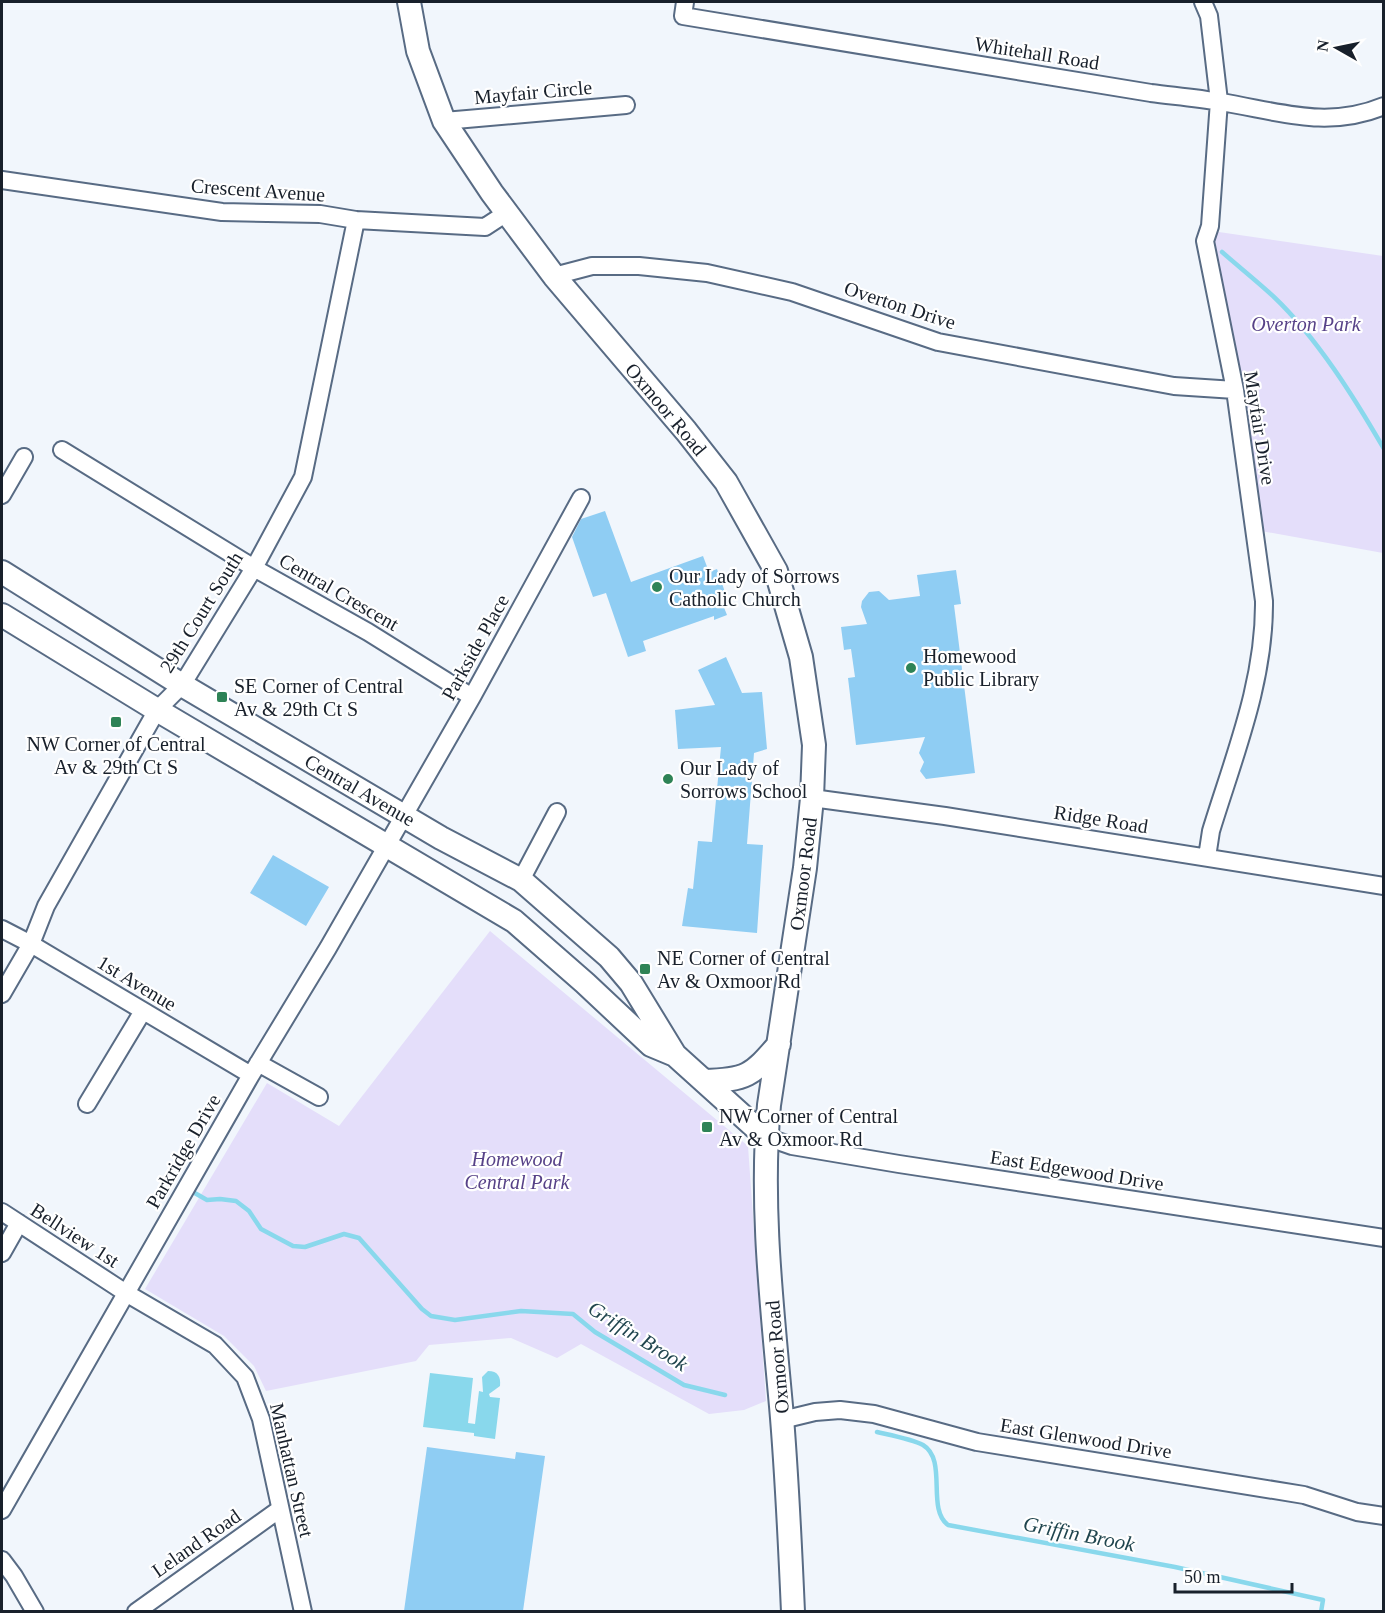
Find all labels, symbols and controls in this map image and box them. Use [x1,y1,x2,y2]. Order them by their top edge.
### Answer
north arrow [1307,18,1367,78]
street label: Whitehall Road [973,32,1101,74]
text: N [1313,38,1332,53]
street label: Mayfair Circle [473,76,593,109]
street label: Crescent Avenue [190,174,326,206]
street label: Overton Drive [841,277,959,333]
park label: Overton Park [1251,313,1362,335]
street label: Oxmoor Road [621,358,711,460]
street label: Mayfair Drive [1239,370,1280,487]
street label: 29th Court South [155,548,247,676]
street label: Central Crescent [276,549,403,635]
place label: Our Lady of Sorrows Catholic Church [669,565,840,610]
marker: Our Lady of Sorrows Catholic Church [650,580,664,594]
street label: Parkside Place [437,590,513,704]
place label: Homewood Public Library [923,645,1039,691]
marker: Homewood Public Library [904,661,918,675]
place label: SE Corner of Central Av & 29th Ct S [234,675,404,720]
marker: SE Corner of Central Av & 29th Ct S [215,690,229,704]
marker: NW Corner of Central Av & 29th Ct S [109,715,123,729]
place label: NW Corner of Central Av & 29th Ct S [26,733,206,778]
street label: Central Avenue [301,750,419,830]
place label: Our Lady of Sorrows School [680,757,808,802]
marker: Our Lady of Sorrows School [661,772,675,786]
street label: Ridge Road [1052,801,1150,838]
street label: Oxmoor Road [785,816,821,932]
place label: NE Corner of Central Av & Oxmoor Rd [657,947,830,992]
street label: 1st Avenue [94,951,180,1015]
marker: NE Corner of Central Av & Oxmoor Rd [638,962,652,976]
street label: Parkridge Drive [141,1090,226,1213]
place label: NW Corner of Central Av & Oxmoor Rd [719,1105,898,1150]
marker: NW Corner of Central Av & Oxmoor Rd [700,1120,714,1134]
street label: East Edgewood Drive [988,1145,1166,1196]
park label: Homewood Central Park [465,1148,571,1193]
street label: Bellview 1st [27,1198,124,1272]
water label: Griffin Brook [584,1296,693,1376]
street label: Oxmoor Road [761,1299,793,1415]
street label: Manhattan Street [266,1401,318,1540]
street label: East Glenwood Drive [999,1414,1173,1462]
street label: Leland Road [148,1505,244,1581]
water label: Griffin Brook [1021,1511,1137,1557]
scale bar [1175,1556,1292,1594]
text: 50 m [1184,1567,1221,1587]

